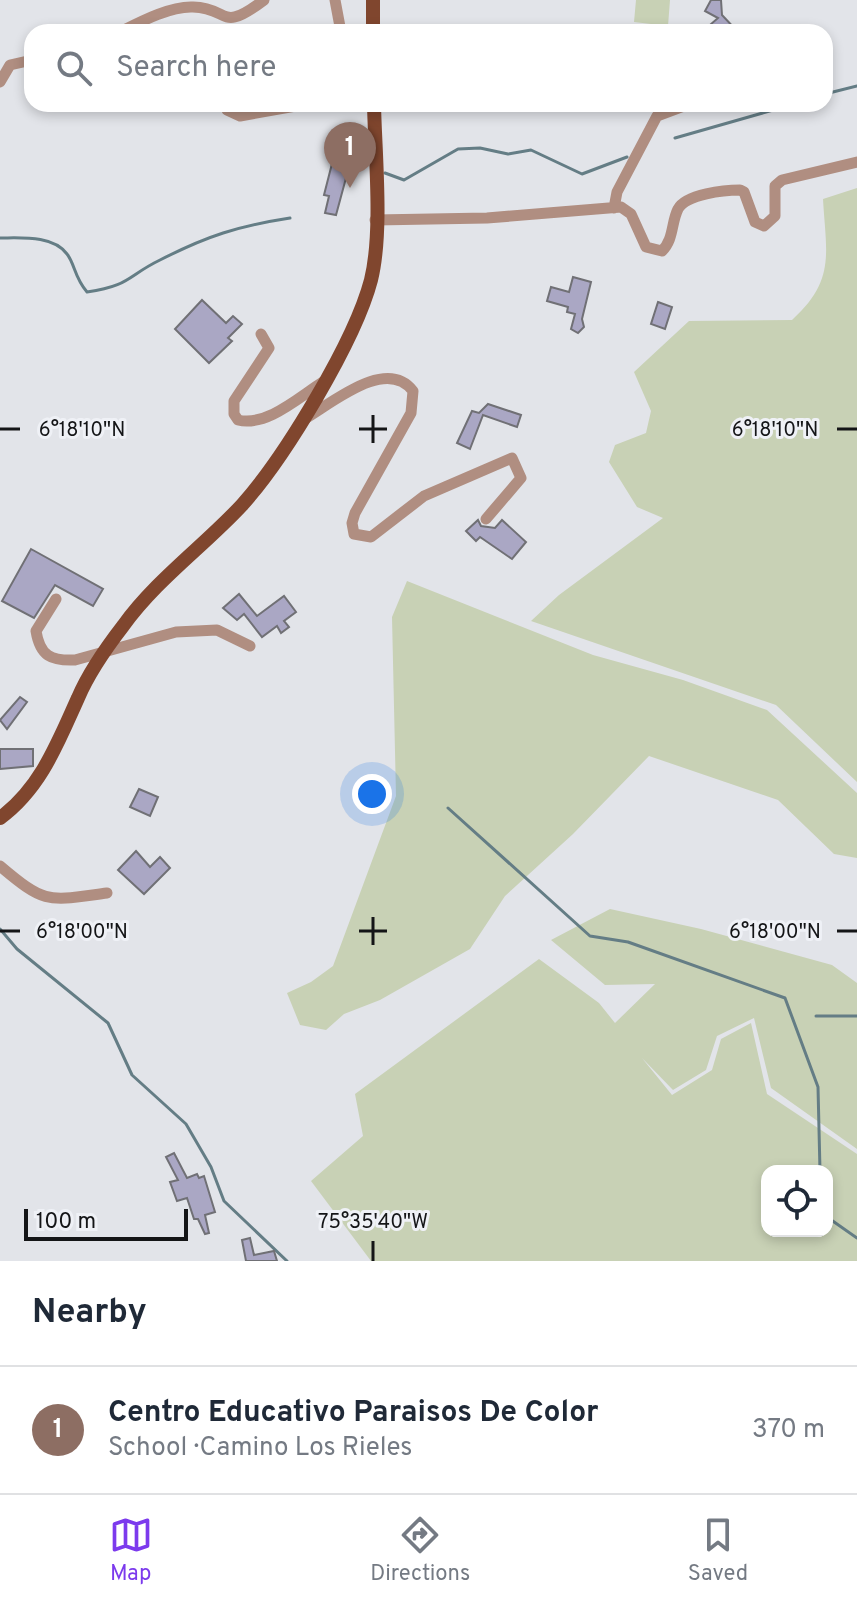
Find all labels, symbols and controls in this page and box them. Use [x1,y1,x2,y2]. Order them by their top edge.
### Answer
search box [24,24,833,112]
icon: search [52,46,96,90]
text: Search here [116,50,276,87]
pin: 1 [324,122,376,188]
text: 6°18'10"N [39,418,125,444]
text: 6°18'10"N [732,418,818,444]
your location [352,774,392,814]
text: 6°18'00"N [36,920,128,946]
text: 6°18'00"N [729,920,821,946]
map controls [761,1165,833,1237]
button: locate [761,1165,833,1237]
scale bar [24,1205,188,1241]
text: 100 m [36,1209,96,1236]
text: 75°35'40"W [318,1210,428,1236]
text: Nearby [32,1292,147,1335]
text: Centro Educativo Paraisos De Color [108,1395,599,1432]
text: 1 [53,1414,63,1447]
text: 370 m [752,1414,825,1447]
text: School · Camino Los Rieles [108,1432,412,1465]
tab: Map [109,1513,153,1588]
tab: Directions [370,1513,470,1588]
tab: Saved [688,1513,748,1588]

